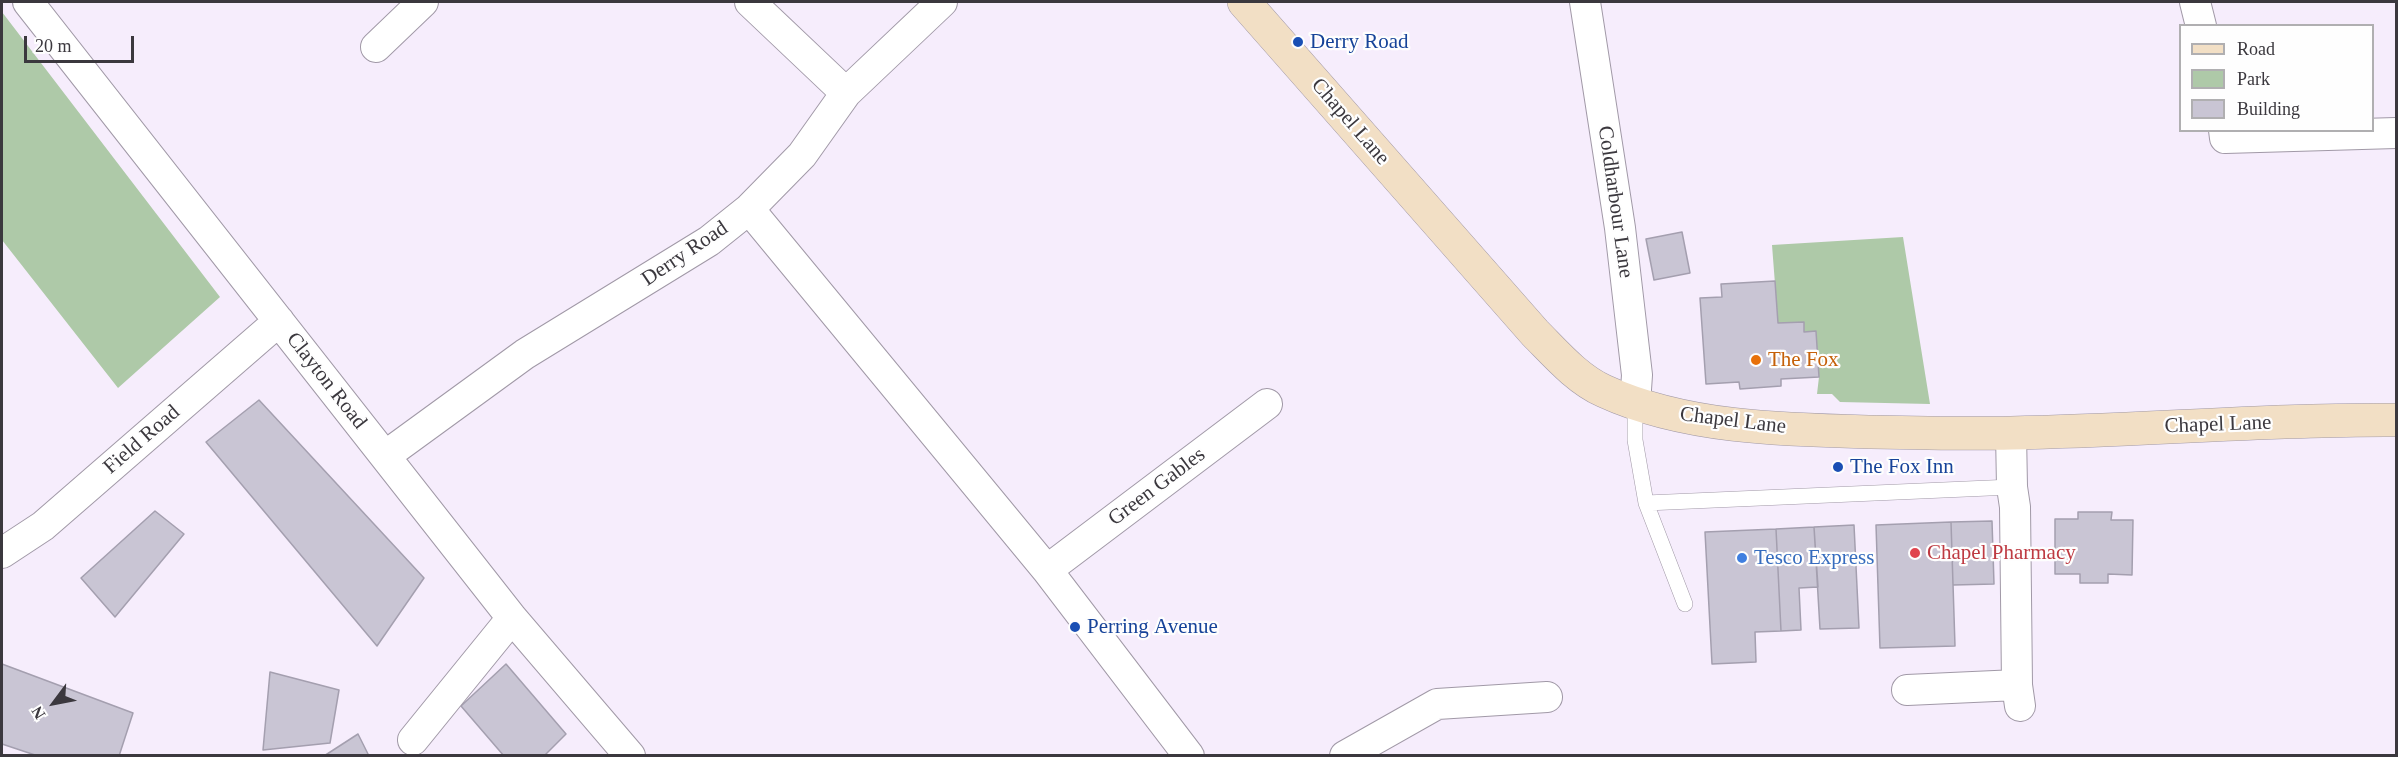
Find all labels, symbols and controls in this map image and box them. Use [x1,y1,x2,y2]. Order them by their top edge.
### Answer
scale bar [27,24,136,62]
legend [2179,24,2374,132]
place label: Derry Road [1310,29,1409,55]
marker: Derry Road [1291,35,1305,49]
text: 20 m [35,36,72,56]
text: Road [2237,39,2275,59]
text: Park [2237,69,2270,89]
street label: Chapel Lane [1305,73,1395,171]
text: Building [2237,99,2300,119]
street label: Coldharbour Lane [1592,124,1638,280]
street label: Derry Road [637,216,733,292]
street label: Clayton Road [280,328,372,434]
place label: The Fox [1768,347,1839,373]
marker: The Fox [1749,353,1763,367]
street label: Field Road [99,400,185,480]
street label: Chapel Lane [1679,402,1787,440]
street label: Chapel Lane [2164,411,2272,439]
street label: Green Gables [1104,442,1210,532]
place label: The Fox Inn [1850,454,1954,480]
marker: The Fox Inn [1831,460,1845,474]
place label: Chapel Pharmacy [1927,540,2076,566]
place label: Tesco Express [1754,545,1874,571]
marker: Chapel Pharmacy [1908,546,1922,560]
marker: Tesco Express [1735,551,1749,565]
place label: Perring Avenue [1087,614,1218,640]
marker: Perring Avenue [1068,620,1082,634]
north arrow [24,673,84,733]
text: N [28,703,49,722]

